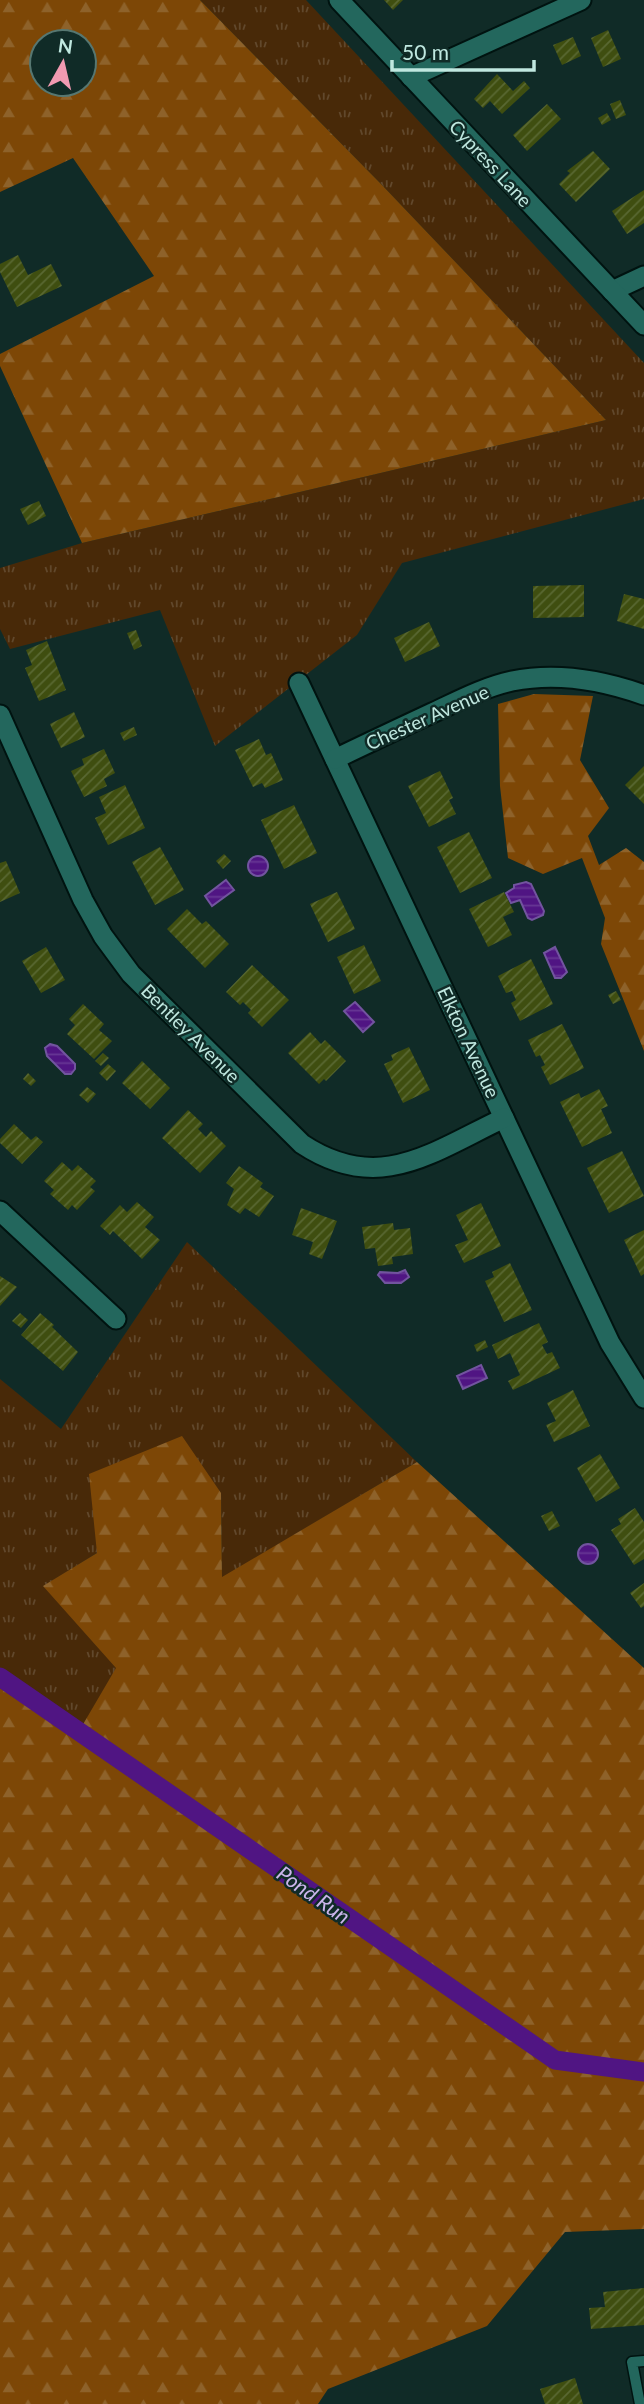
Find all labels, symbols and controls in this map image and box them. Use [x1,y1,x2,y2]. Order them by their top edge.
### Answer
north arrow [28,28,98,98]
scale bar [392,28,534,72]
text: N [57,33,74,58]
text: 50 m [402,39,449,64]
street label: Cypress Lane [445,115,537,211]
street label: Chester Avenue [362,680,492,754]
street label: Bentley Avenue [137,979,245,1087]
street label: Elkton Avenue [433,983,505,1101]
water label: Pond Run [273,1860,355,1928]

